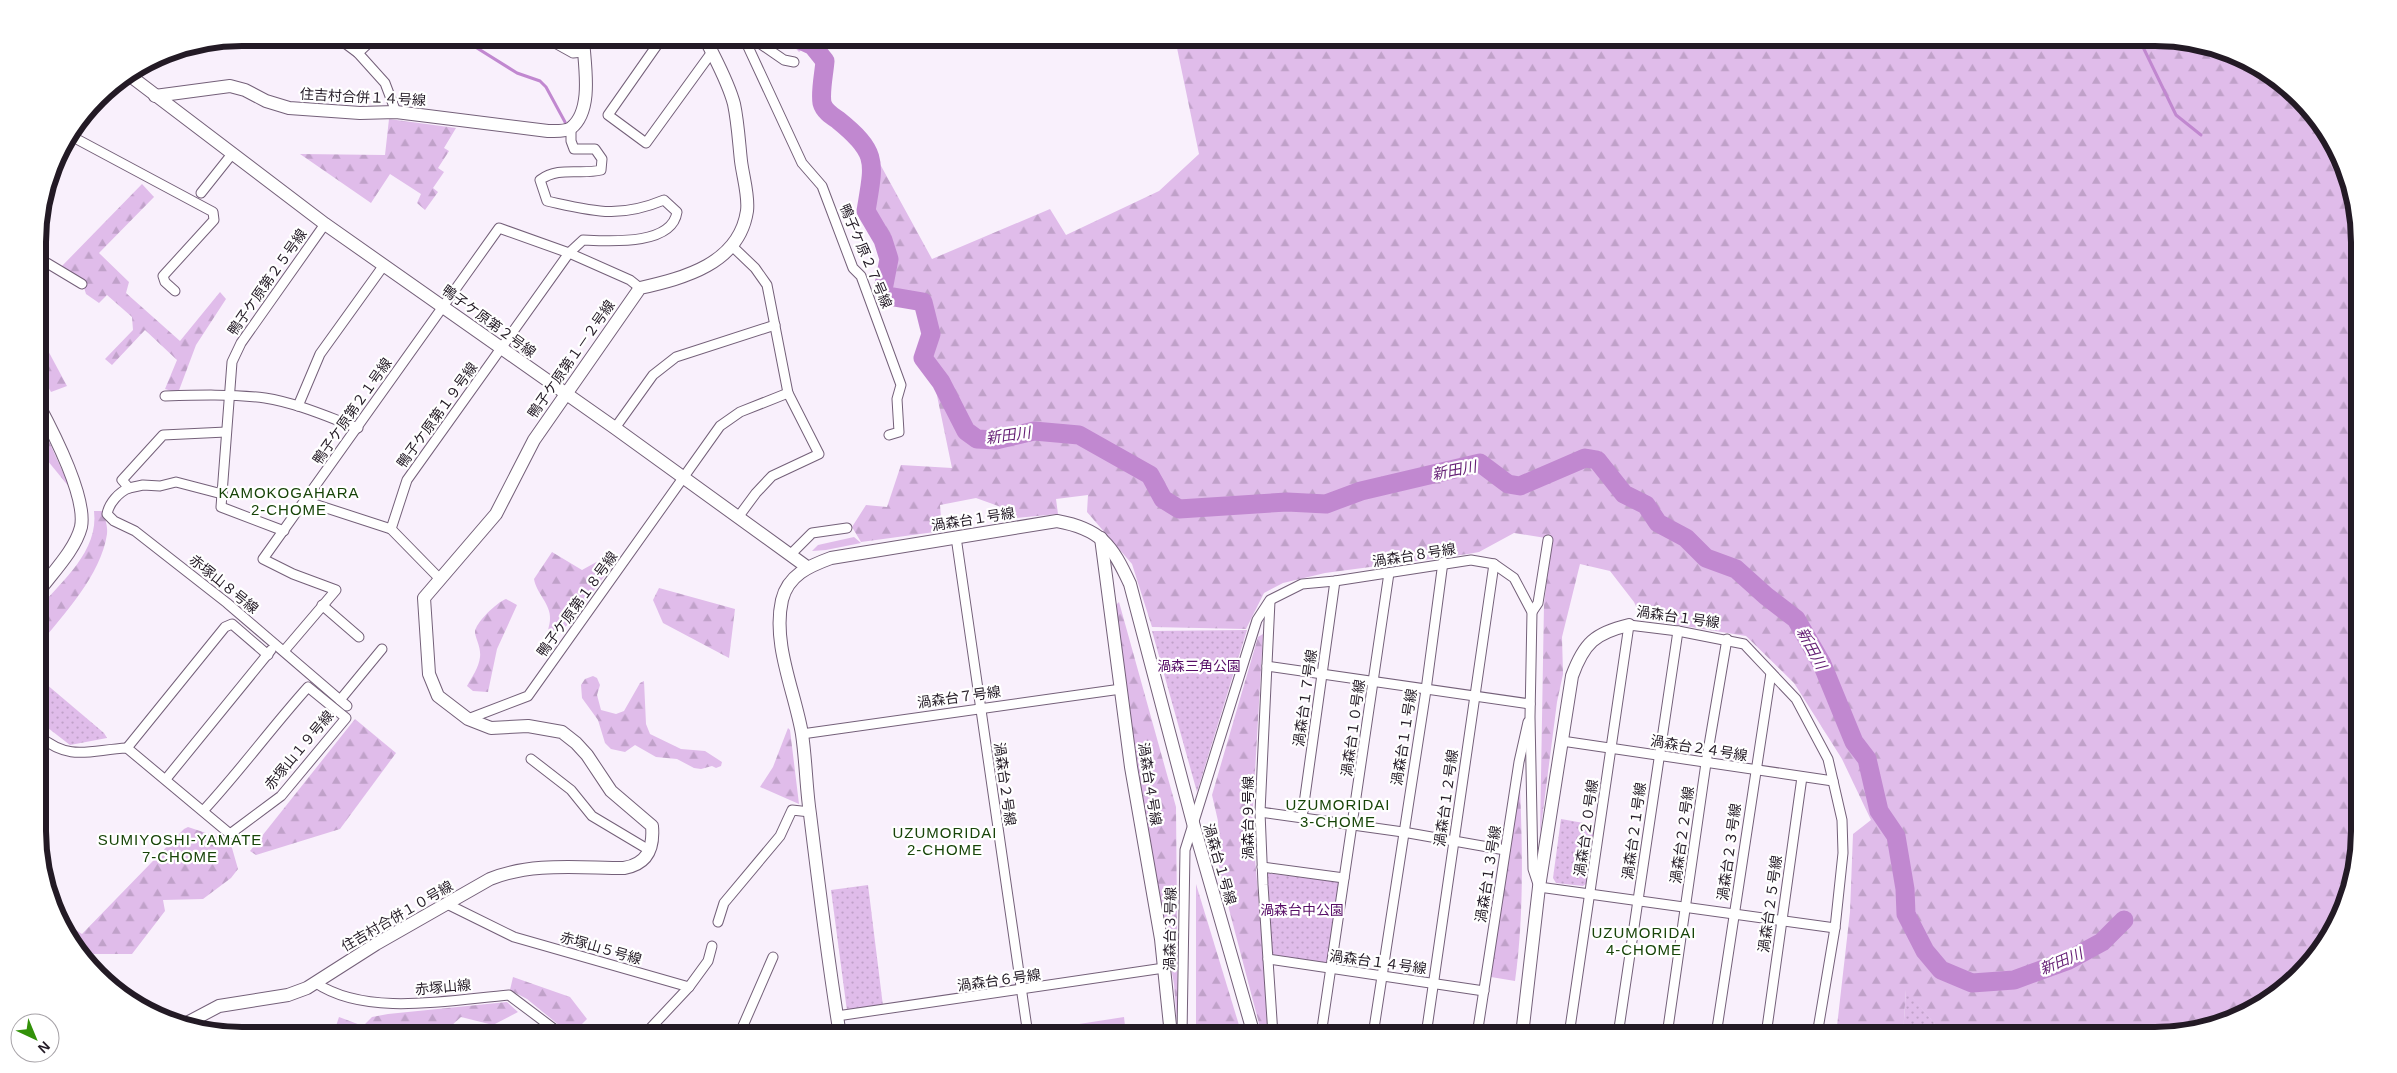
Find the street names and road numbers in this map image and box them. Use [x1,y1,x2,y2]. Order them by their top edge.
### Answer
street label: 住吉村合併１４号線 [300,86,426,108]
street label: 鴨子ケ原２７号線 [837,201,895,311]
street label: 鴨子ケ原第２５号線 [224,226,310,338]
street label: 鴨子ケ原第２号線 [439,282,539,360]
street label: 鴨子ケ原第１－２号線 [524,297,618,421]
street label: 鴨子ケ原第２１号線 [309,355,395,467]
street label: 鴨子ケ原第１９号線 [393,359,481,471]
street label: 渦森台１号線 [930,505,1016,533]
street label: 渦森台８号線 [1371,541,1457,569]
street label: 鴨子ケ原第１８号線 [533,548,621,660]
street label: 赤塚山８号線 [186,551,262,617]
street label: 渦森台１号線 [1635,603,1721,631]
street label: 渦森台１７号線 [1290,648,1320,748]
street label: 渦森台１０号線 [1338,678,1368,778]
street label: 渦森台７号線 [916,683,1002,711]
street label: 渦森台１１号線 [1388,687,1420,787]
street label: 赤塚山１９号線 [261,707,337,793]
street label: 渦森台２４号線 [1649,732,1749,764]
street label: 渦森台２号線 [991,741,1019,827]
street label: 渦森台４号線 [1136,741,1164,827]
street label: 渦森台１２号線 [1431,748,1461,848]
street label: 渦森台９号線 [1240,776,1256,860]
street label: 渦森台２０号線 [1571,778,1601,878]
street label: 渦森台２１号線 [1619,781,1649,881]
street label: 渦森台２２号線 [1667,785,1697,885]
street label: 渦森台２３号線 [1714,802,1744,902]
street label: 渦森台１号線 [1201,821,1239,907]
street label: 渦森台１３号線 [1472,824,1504,924]
street label: 渦森台２５号線 [1755,854,1785,954]
street label: 住吉村合併１０号線 [338,878,456,954]
street label: 渦森台３号線 [1161,887,1179,971]
street label: 赤塚山５号線 [558,929,644,967]
street label: 渦森台１４号線 [1328,947,1428,977]
street label: 渦森台６号線 [956,966,1042,994]
street label: 赤塚山線 [414,977,472,997]

